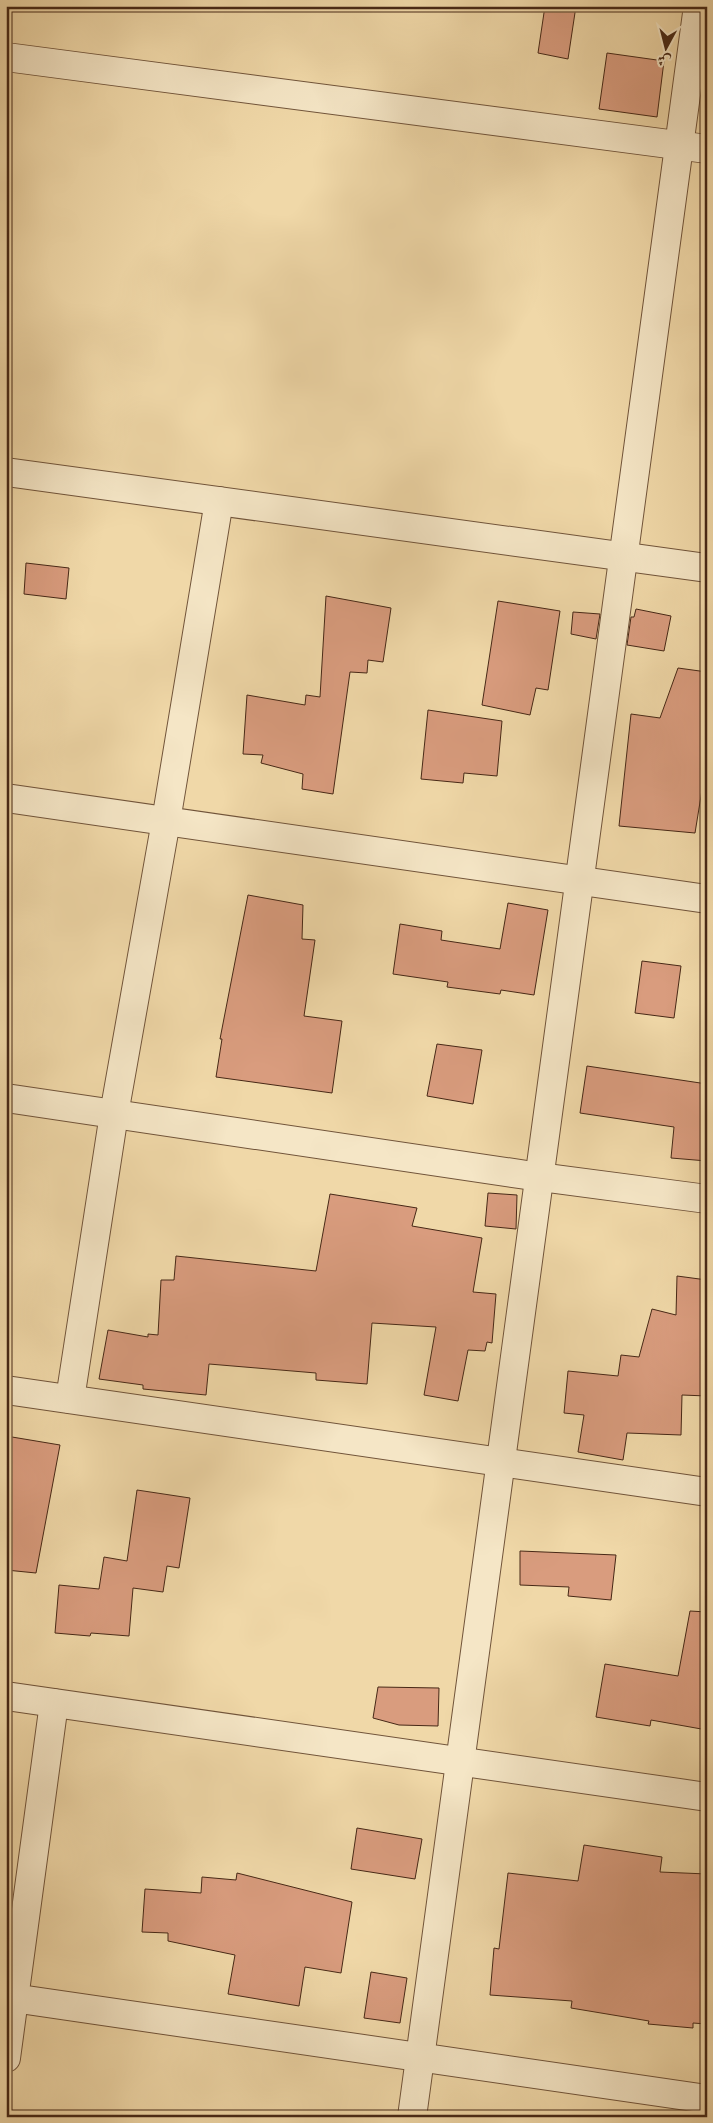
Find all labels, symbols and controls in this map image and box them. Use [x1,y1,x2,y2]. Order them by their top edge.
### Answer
north arrow [640,22,690,72]
text: ش [656,50,673,70]

